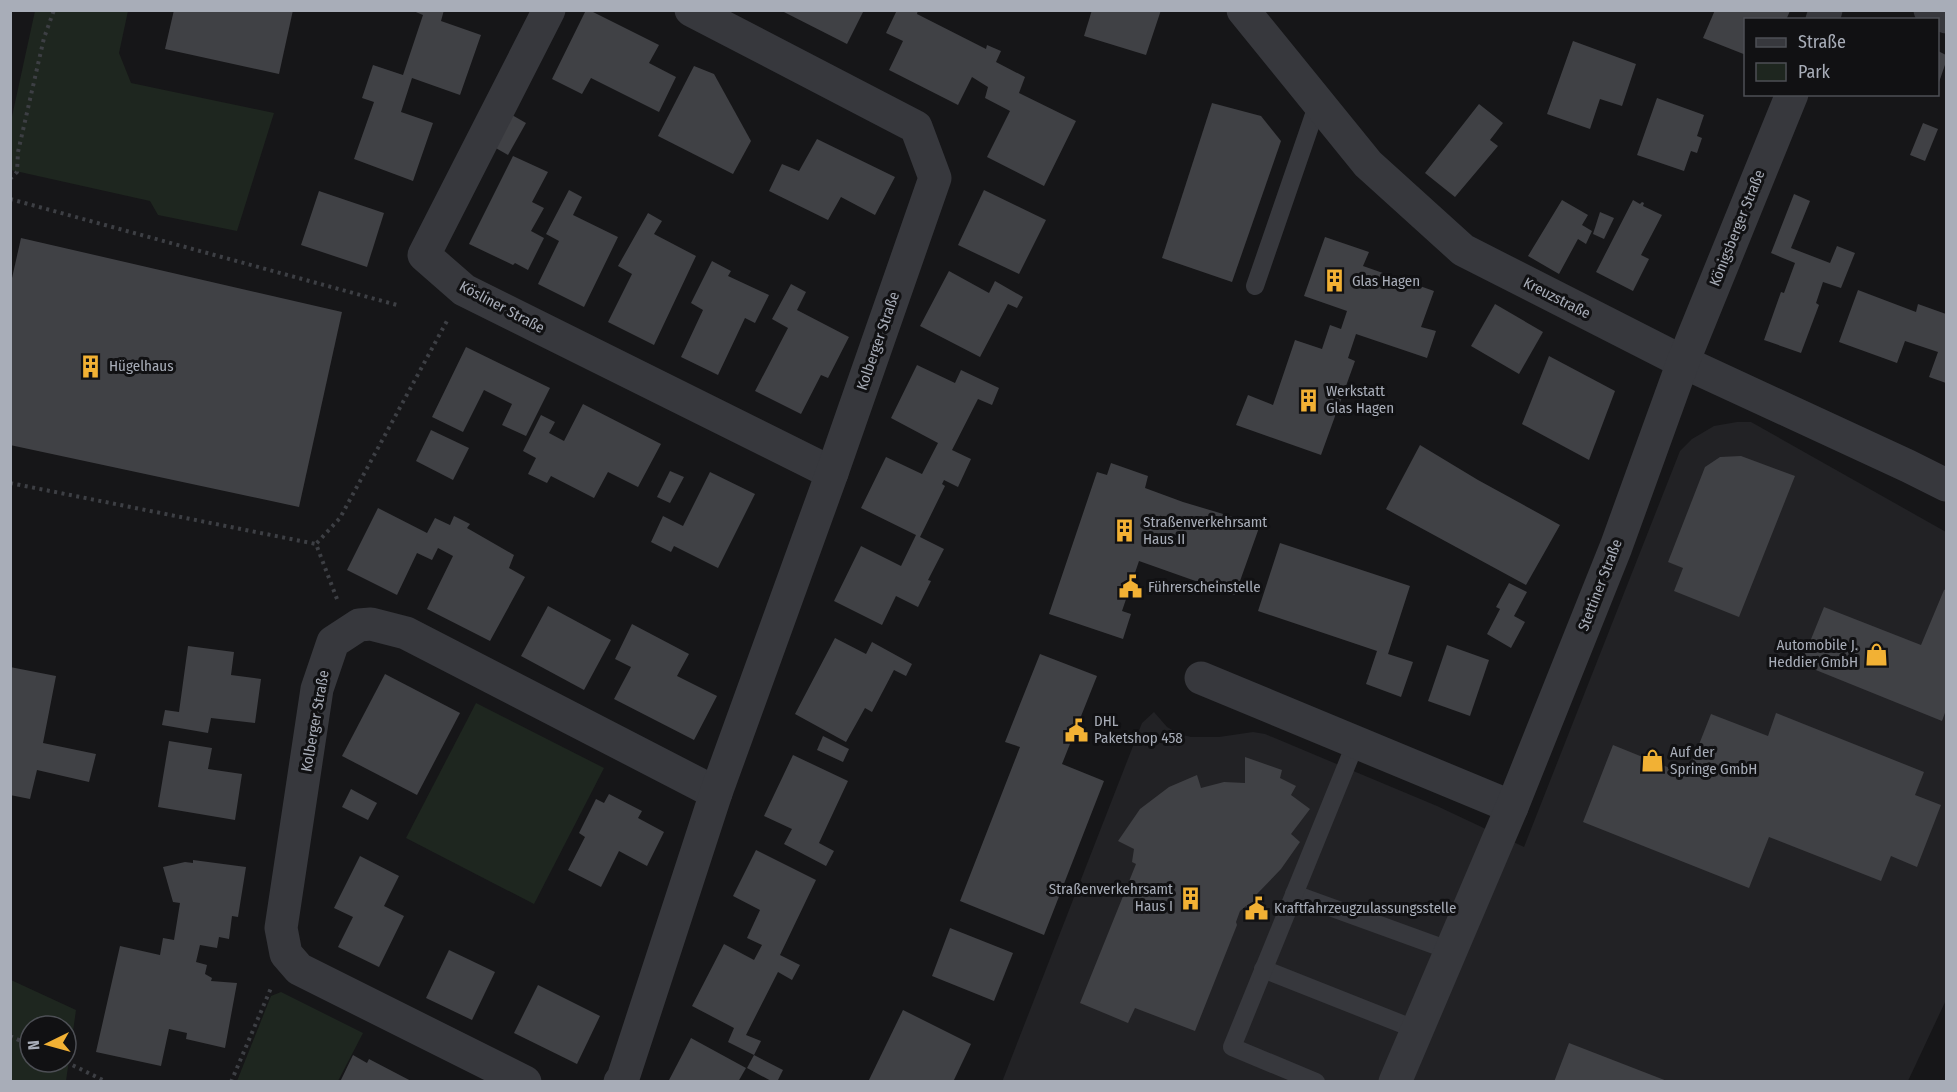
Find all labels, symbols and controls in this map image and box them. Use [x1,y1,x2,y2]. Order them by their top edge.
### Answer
legend [1744,18,1939,96]
text: Straße [1798,31,1846,53]
text: Park [1798,61,1831,83]
street label: Königsberger Straße [1705,167,1769,289]
building icon: Glas Hagen [1321,268,1347,294]
place label: Glas Hagen [1352,272,1420,290]
street label: Kreuzstraße [1521,273,1593,323]
street label: Kösliner Straße [456,277,548,337]
street label: Kolberger Straße [853,289,903,393]
building icon: Hügelhaus [78,353,104,379]
place label: Hügelhaus [109,357,174,375]
place label: Werkstatt Glas Hagen [1326,382,1394,417]
building icon: Werkstatt Glas Hagen [1295,387,1321,413]
place label: Straßenverkehrsamt Haus II [1143,513,1267,548]
building icon: Straßenverkehrsamt Haus II [1112,518,1138,544]
street label: Stettiner Straße [1574,536,1626,634]
public building icon: Führerscheinstelle [1117,574,1143,600]
place label: Führerscheinstelle [1148,578,1261,596]
place label: Automobile J. Heddier GmbH [1768,636,1858,671]
shop icon: Automobile J. Heddier GmbH [1863,641,1889,667]
street label: Kolberger Straße [297,669,333,773]
place label: DHL Paketshop 458 [1094,712,1183,747]
public building icon: DHL Paketshop 458 [1063,717,1089,743]
place label: Auf der Springe GmbH [1670,743,1757,778]
shop icon: Auf der Springe GmbH [1639,748,1665,774]
place label: Straßenverkehrsamt Haus I [1049,880,1173,915]
building icon: Straßenverkehrsamt Haus I [1178,885,1204,911]
public building icon: Kraftfahrzeugzulassungsstelle [1243,895,1269,921]
place label: Kraftfahrzeugzulassungsstelle [1274,899,1456,917]
north arrow [18,1014,78,1074]
text: N [24,1040,43,1051]

